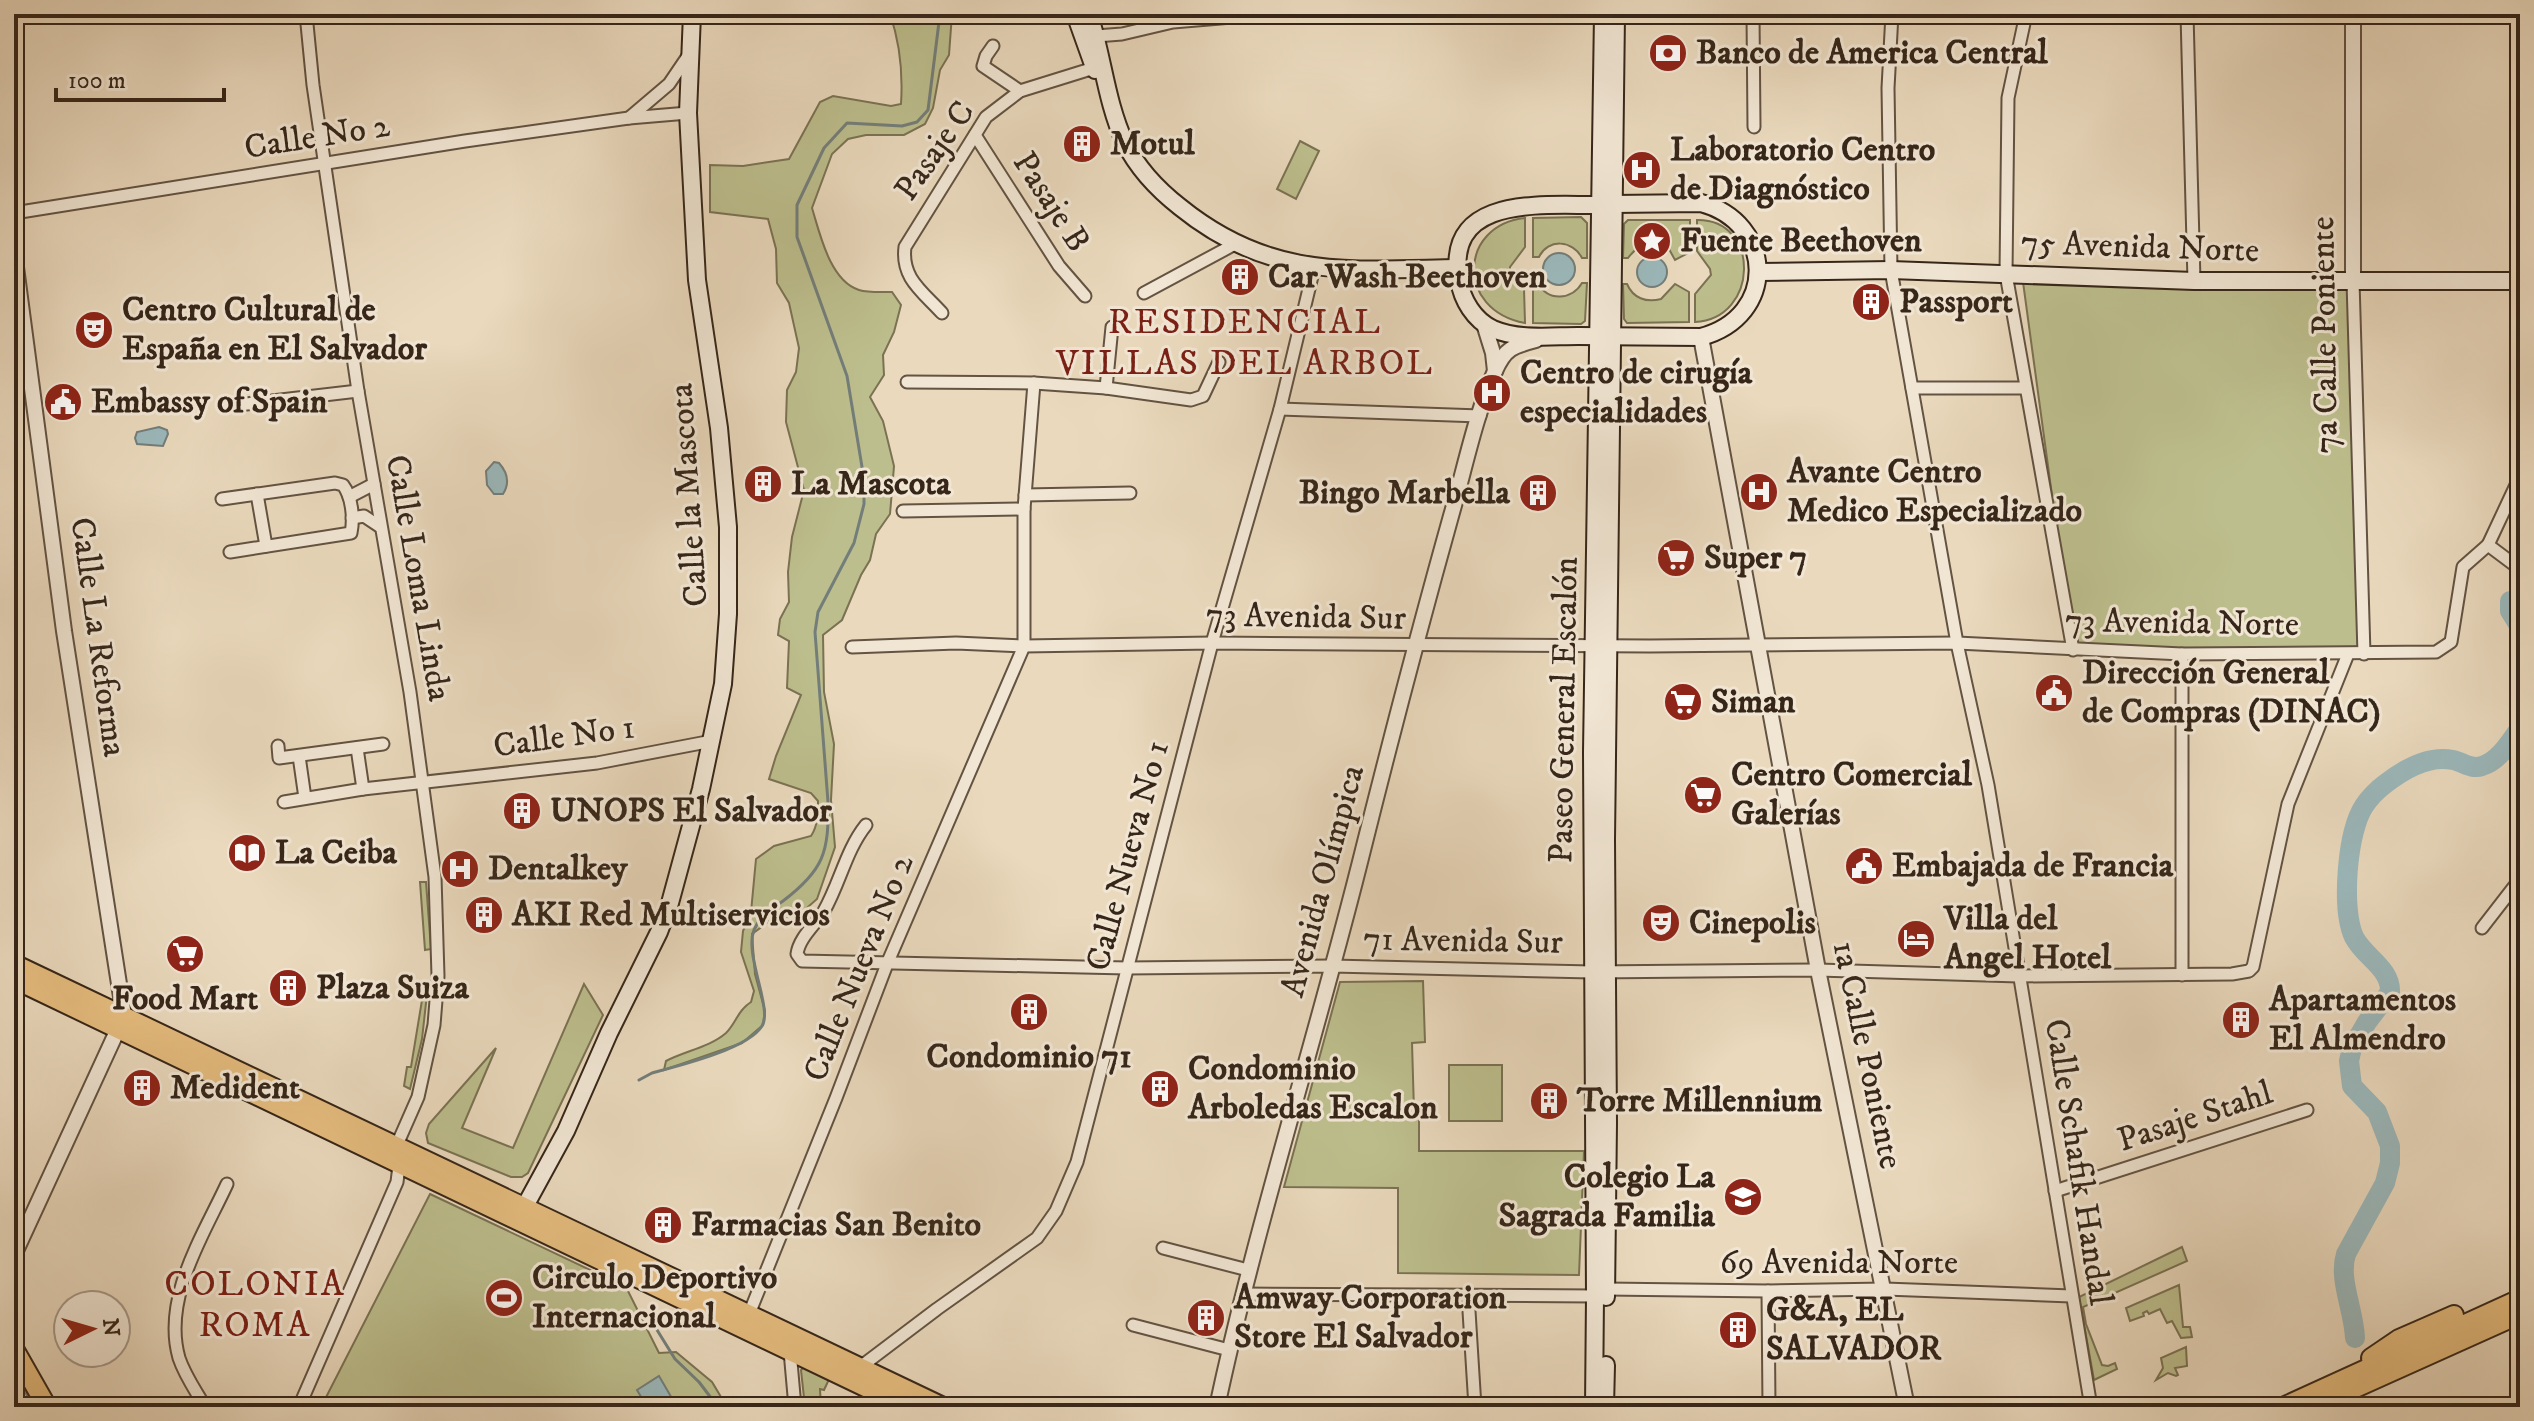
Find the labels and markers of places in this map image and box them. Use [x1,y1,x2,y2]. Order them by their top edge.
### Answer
bank icon: Banco de America Central [1647,32,1689,74]
place label: Banco de America Central [1696,32,2049,74]
building icon: Motul [1061,123,1103,165]
place label: Motul [1110,123,1195,165]
place label: Laboratorio Centro de Diagnóstico [1670,129,1935,210]
hospital icon: Laboratorio Centro de Diagnóstico [1621,149,1663,191]
place icon: Fuente Beethoven [1631,220,1673,262]
place label: Fuente Beethoven [1680,220,1922,262]
building icon: Car Wash Beethoven [1219,256,1261,298]
place label: Car Wash Beethoven [1268,256,1547,298]
building icon: Passport [1850,281,1892,323]
place label: Passport [1899,281,2013,323]
place label: Centro Cultural de España en El Salvador [122,289,427,370]
theatre icon: Centro Cultural de España en El Salvador [73,309,115,351]
place label: Centro de cirugía especialidades [1520,352,1753,433]
hospital icon: Centro de cirugía especialidades [1471,372,1513,414]
public building icon: Embassy of Spain [42,381,84,423]
place label: Embassy of Spain [91,381,328,423]
place label: Avante Centro Medico Especializado [1786,451,2082,532]
building icon: La Mascota [742,463,784,505]
place label: La Mascota [791,463,951,505]
hospital icon: Avante Centro Medico Especializado [1738,471,1780,513]
place label: Bingo Marbella [1299,472,1511,514]
building icon: Bingo Marbella [1517,472,1559,514]
supermarket icon: Super 7 [1655,537,1697,579]
place label: Super 7 [1704,537,1807,579]
place label: Dirección General de Compras (DINAC) [2082,652,2380,733]
public building icon: Dirección General de Compras (DINAC) [2033,672,2075,714]
supermarket icon: Siman [1662,681,1704,723]
place label: Siman [1711,681,1796,723]
place label: Centro Comercial Galerías [1731,754,1973,835]
supermarket icon: Centro Comercial Galerías [1682,774,1724,816]
building icon: UNOPS El Salvador [501,790,543,832]
place label: UNOPS El Salvador [550,790,832,832]
library icon: La Ceiba [226,832,268,874]
place label: La Ceiba [275,832,398,874]
public building icon: Embajada de Francia [1843,845,1885,887]
place label: Embajada de Francia [1892,845,2174,887]
hospital icon: Dentalkey [439,848,481,890]
place label: Dentalkey [488,848,628,890]
building icon: AKI Red Multiservicios [463,894,505,936]
place label: AKI Red Multiservicios [511,894,830,936]
place label: Villa del Angel Hotel [1942,898,2112,979]
theatre icon: Cinepolis [1640,902,1682,944]
place label: Cinepolis [1689,902,1816,944]
hotel icon: Villa del Angel Hotel [1895,918,1937,960]
supermarket icon: Food Mart [164,933,206,975]
building icon: Plaza Suiza [267,967,309,1009]
place label: Plaza Suiza [316,967,469,1009]
place label: Food Mart [112,978,258,1020]
place label: Apartamentos El Almendro [2268,979,2456,1060]
building icon: Condominio 71 [1008,991,1050,1033]
building icon: Apartamentos El Almendro [2220,999,2262,1041]
place label: Condominio 71 [926,1036,1132,1078]
place label: Condominio Arboledas Escalon [1187,1048,1438,1129]
building icon: Medident [121,1067,163,1109]
place label: Medident [170,1067,300,1109]
building icon: Condominio Arboledas Escalon [1139,1068,1181,1110]
building icon: Torre Millennium [1528,1080,1570,1122]
place label: Torre Millennium [1576,1080,1823,1122]
place label: Colegio La Sagrada Familia [1498,1156,1716,1237]
school or university icon: Colegio La Sagrada Familia [1722,1176,1764,1218]
building icon: Farmacias San Benito [642,1204,684,1246]
place label: Farmacias San Benito [691,1204,981,1246]
place label: Circulo Deportivo Internacional [532,1257,777,1338]
sports icon: Circulo Deportivo Internacional [483,1277,525,1319]
place label: Amway Corporation Store El Salvador [1233,1277,1507,1358]
place label: G&A, EL SALVADOR [1766,1289,1942,1370]
building icon: Amway Corporation Store El Salvador [1185,1297,1227,1339]
building icon: G&A, EL SALVADOR [1717,1309,1759,1351]

